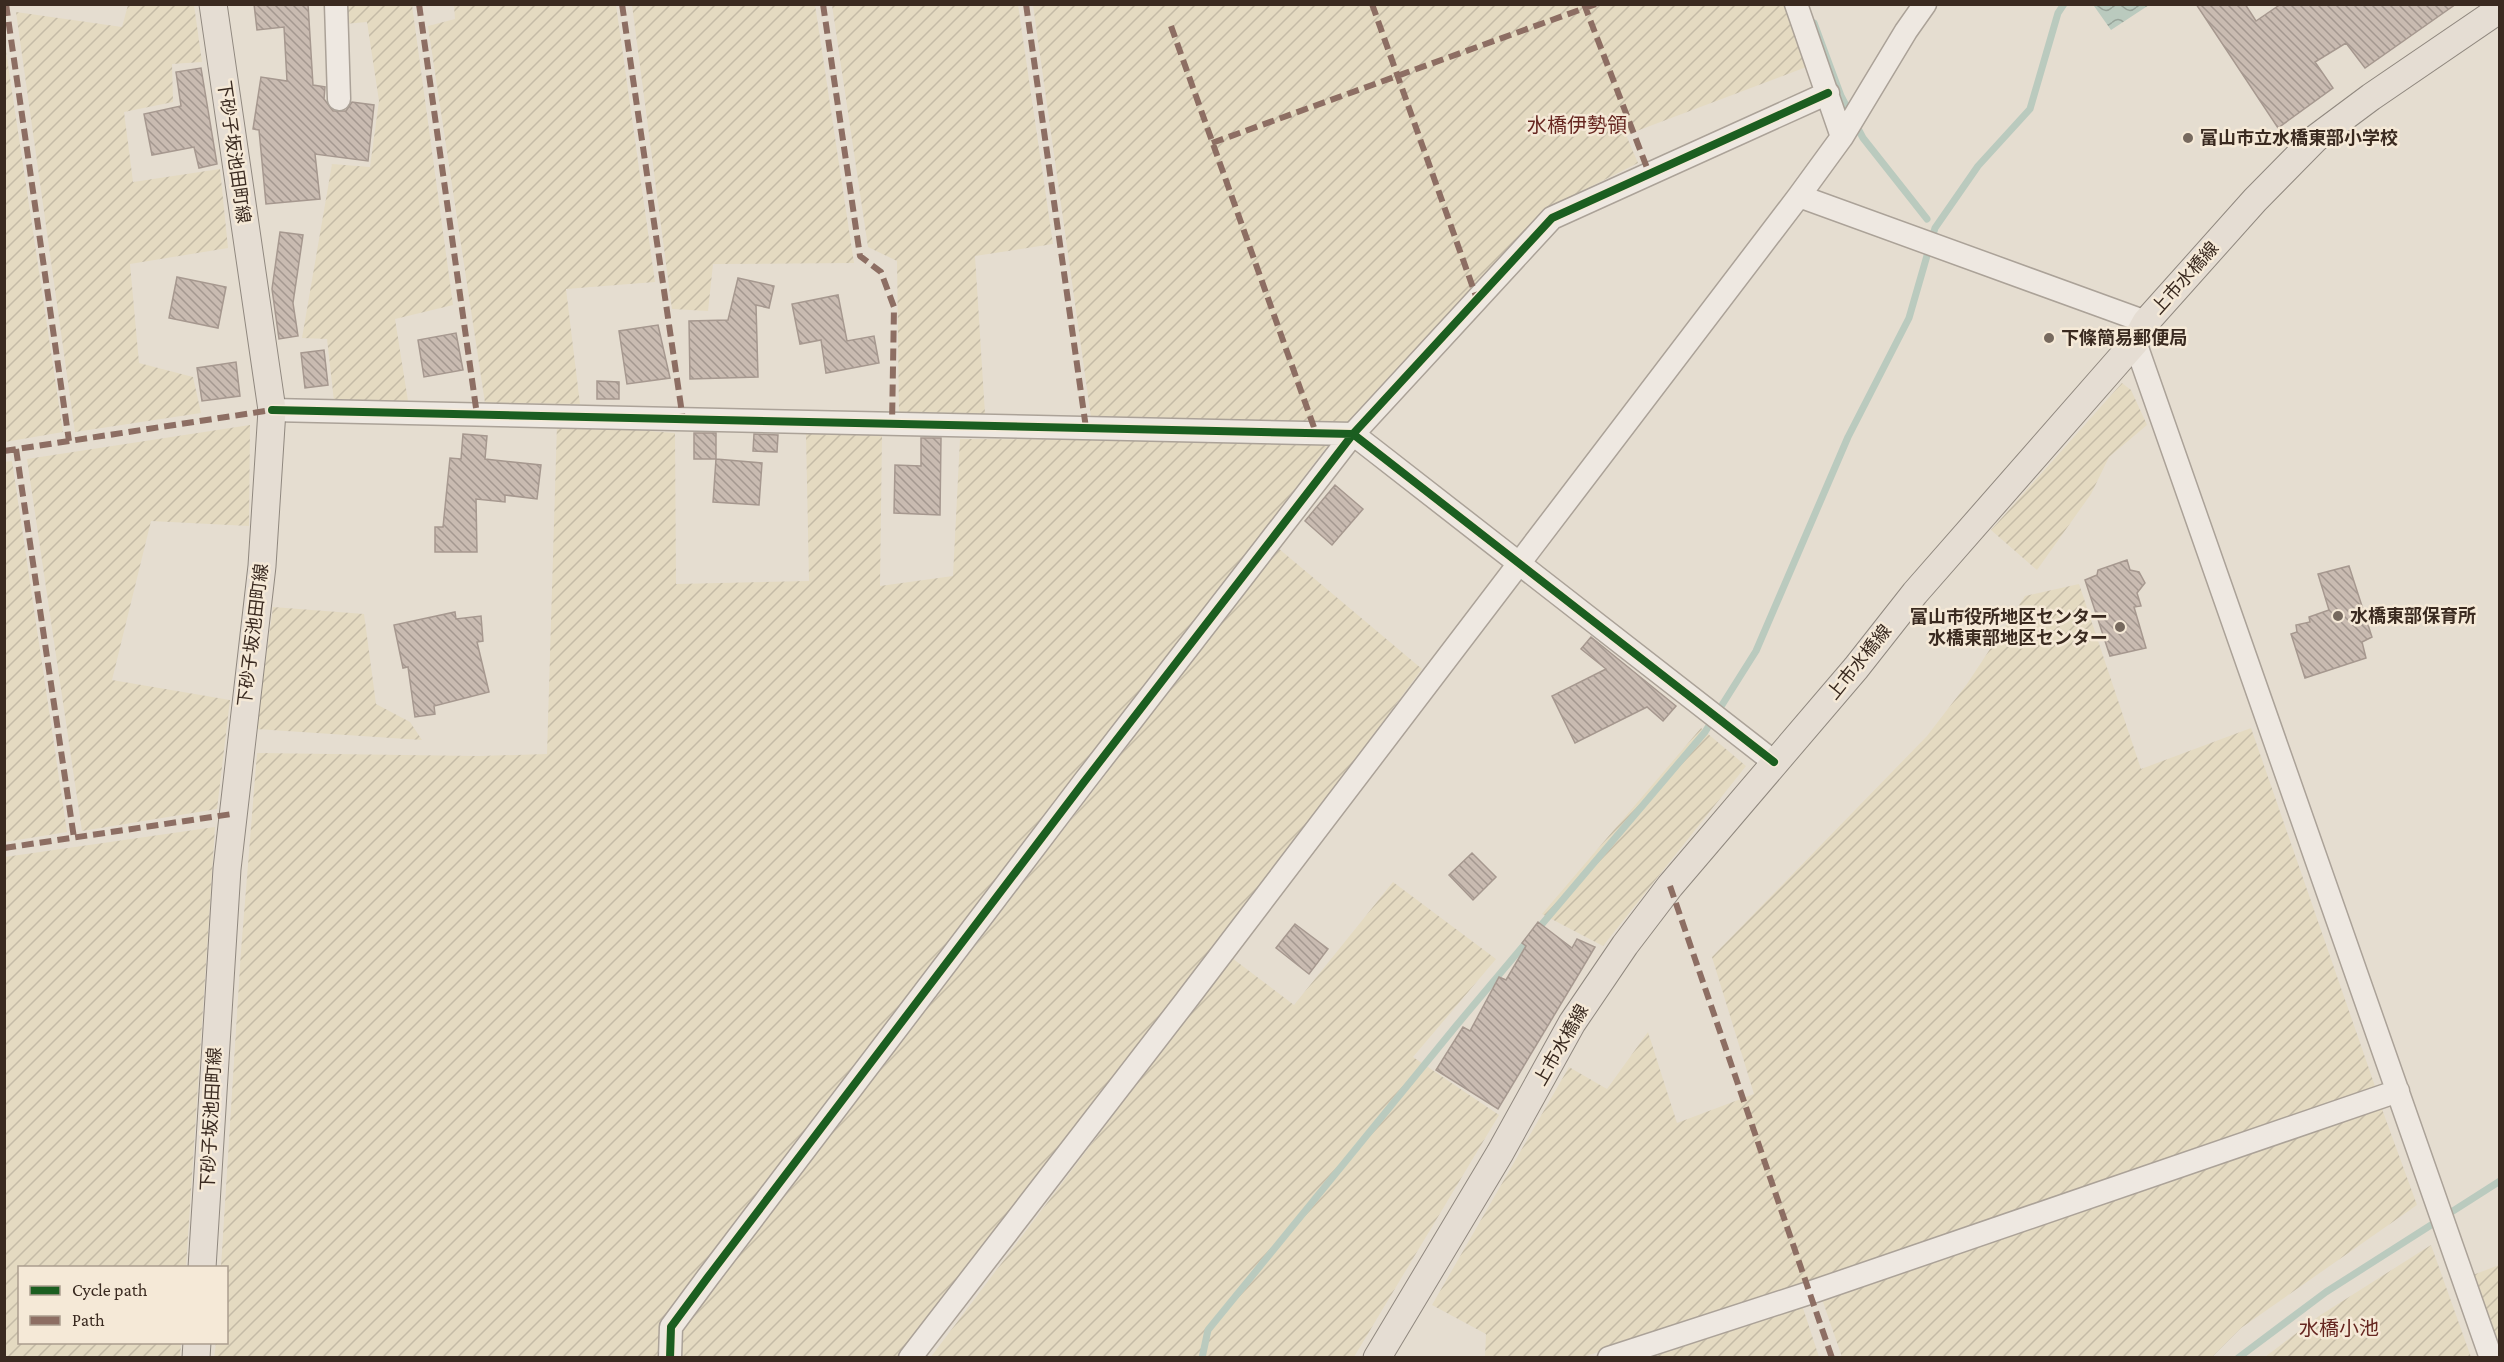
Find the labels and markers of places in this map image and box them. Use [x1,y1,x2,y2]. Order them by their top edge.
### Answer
place label: 富山市立水橋東部小学校 [2200,128,2398,148]
marker: 富山市立水橋東部小学校 [2181,131,2195,145]
place label: 下條簡易郵便局 [2061,328,2187,348]
marker: 下條簡易郵便局 [2042,331,2056,345]
place label: 水橋東部保育所 [2350,606,2476,626]
place label: 富山市役所地区センター 水橋東部地区センター [1910,607,2108,648]
marker: 水橋東部保育所 [2331,609,2345,623]
marker: 富山市役所地区センター 水橋東部地区センター [2113,620,2127,634]

